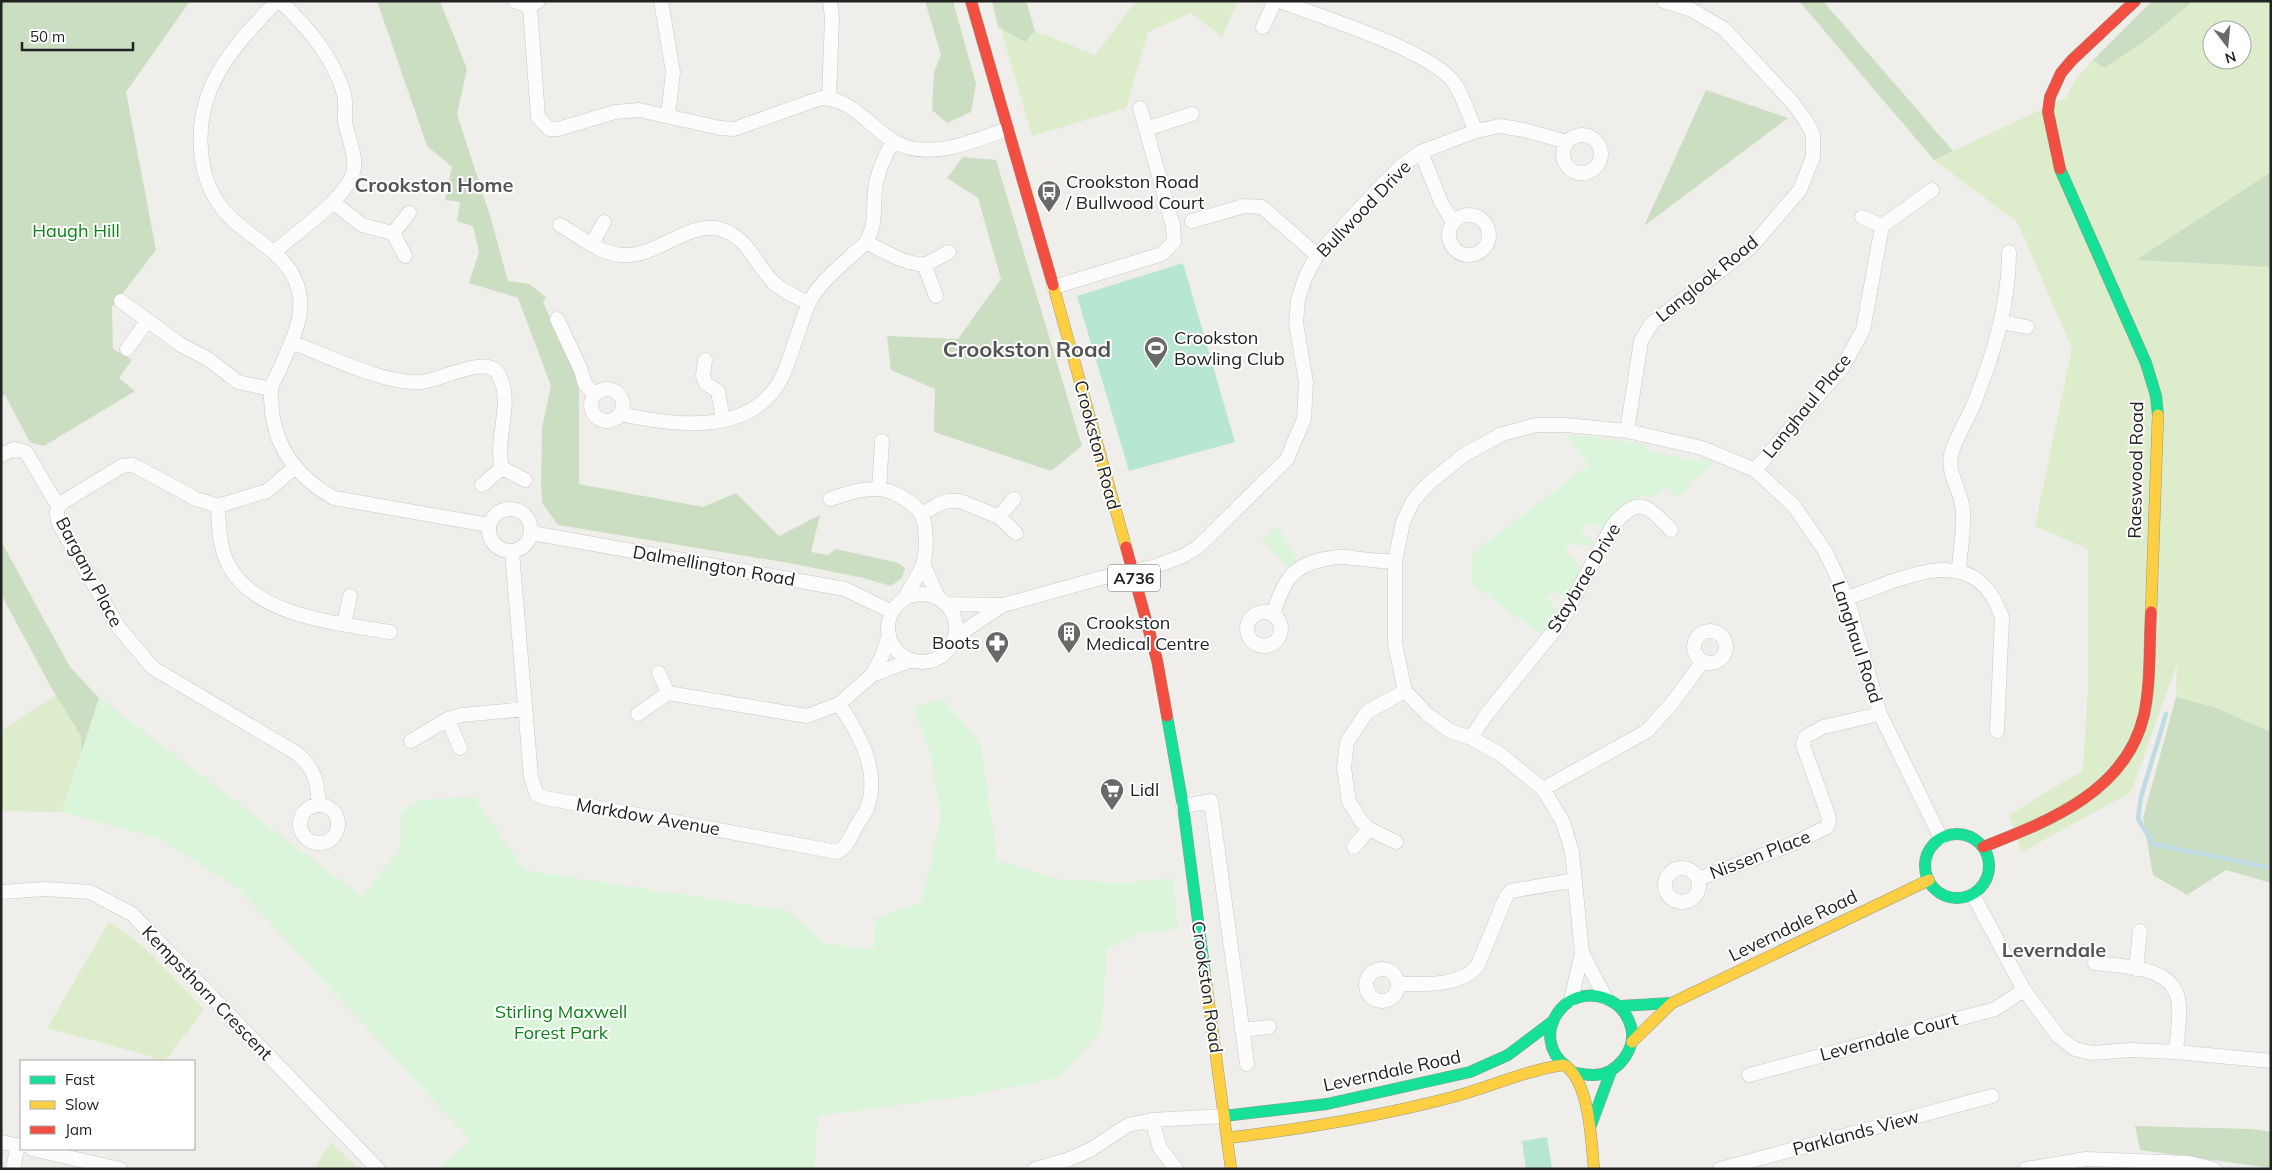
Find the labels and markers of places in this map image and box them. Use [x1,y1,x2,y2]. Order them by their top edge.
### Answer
place label: Crookston Road / Bullwood Court [1065,170,1204,214]
bus stop icon: Crookston Road / Bullwood Court [1036,179,1062,213]
place label: Crookston Bowling Club [1174,326,1284,370]
sports icon: Crookston Bowling Club [1143,335,1169,369]
place label: Crookston Medical Centre [1086,611,1209,655]
building icon: Crookston Medical Centre [1056,620,1082,654]
pharmacy icon: Boots [984,630,1010,664]
place label: Boots [932,631,980,654]
supermarket icon: Lidl [1099,777,1125,811]
place label: Lidl [1130,778,1159,801]

